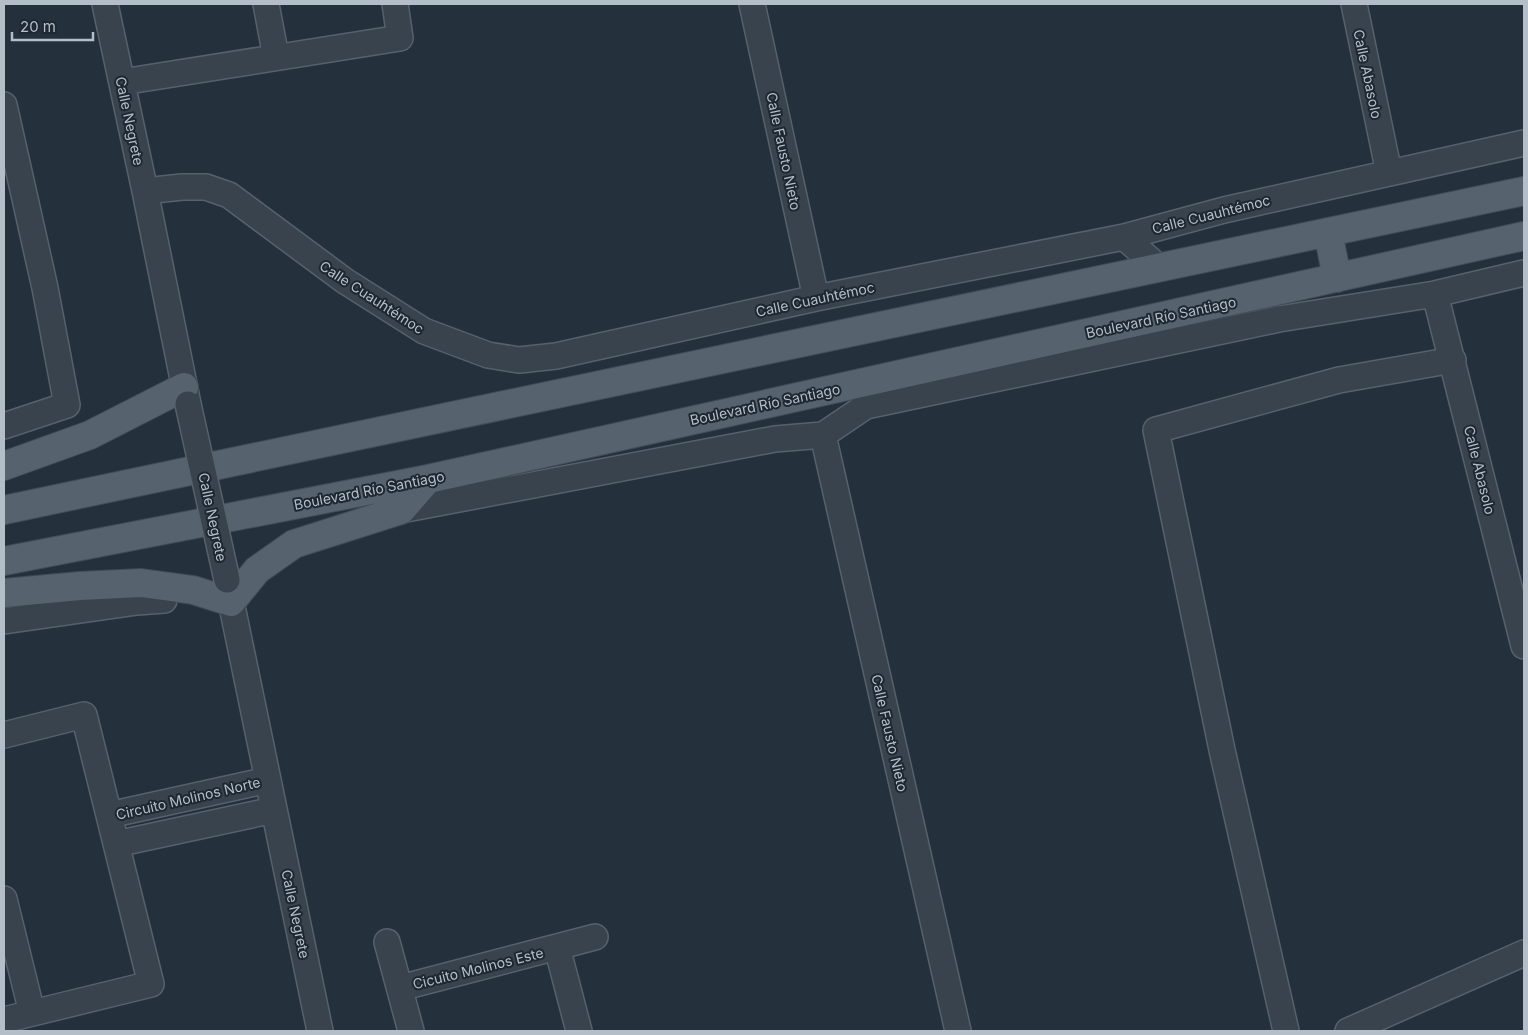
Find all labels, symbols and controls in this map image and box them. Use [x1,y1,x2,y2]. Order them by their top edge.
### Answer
scale bar [12,10,94,42]
text: 20 m [20,17,56,36]
street label: Calle Abasolo [1350,28,1386,120]
street label: Calle Negrete [112,75,148,167]
street label: Calle Fausto Nieto [763,90,805,212]
street label: Calle Cuauhtémoc [1150,191,1272,237]
street label: Calle Cuauhtémoc [317,257,427,337]
street label: Calle Cuauhtémoc [754,278,876,320]
street label: Boulevard Río Santiago [1084,293,1238,341]
street label: Boulevard Río Santiago [688,380,842,428]
street label: Calle Abasolo [1461,424,1499,516]
street label: Boulevard Río Santiago [292,467,446,513]
street label: Calle Negrete [195,471,231,563]
street label: Calle Fausto Nieto [868,673,912,793]
street label: Circuito Molinos Norte [114,773,262,823]
street label: Calle Negrete [278,868,314,960]
street label: Cicuito Molinos Este [411,944,545,992]

